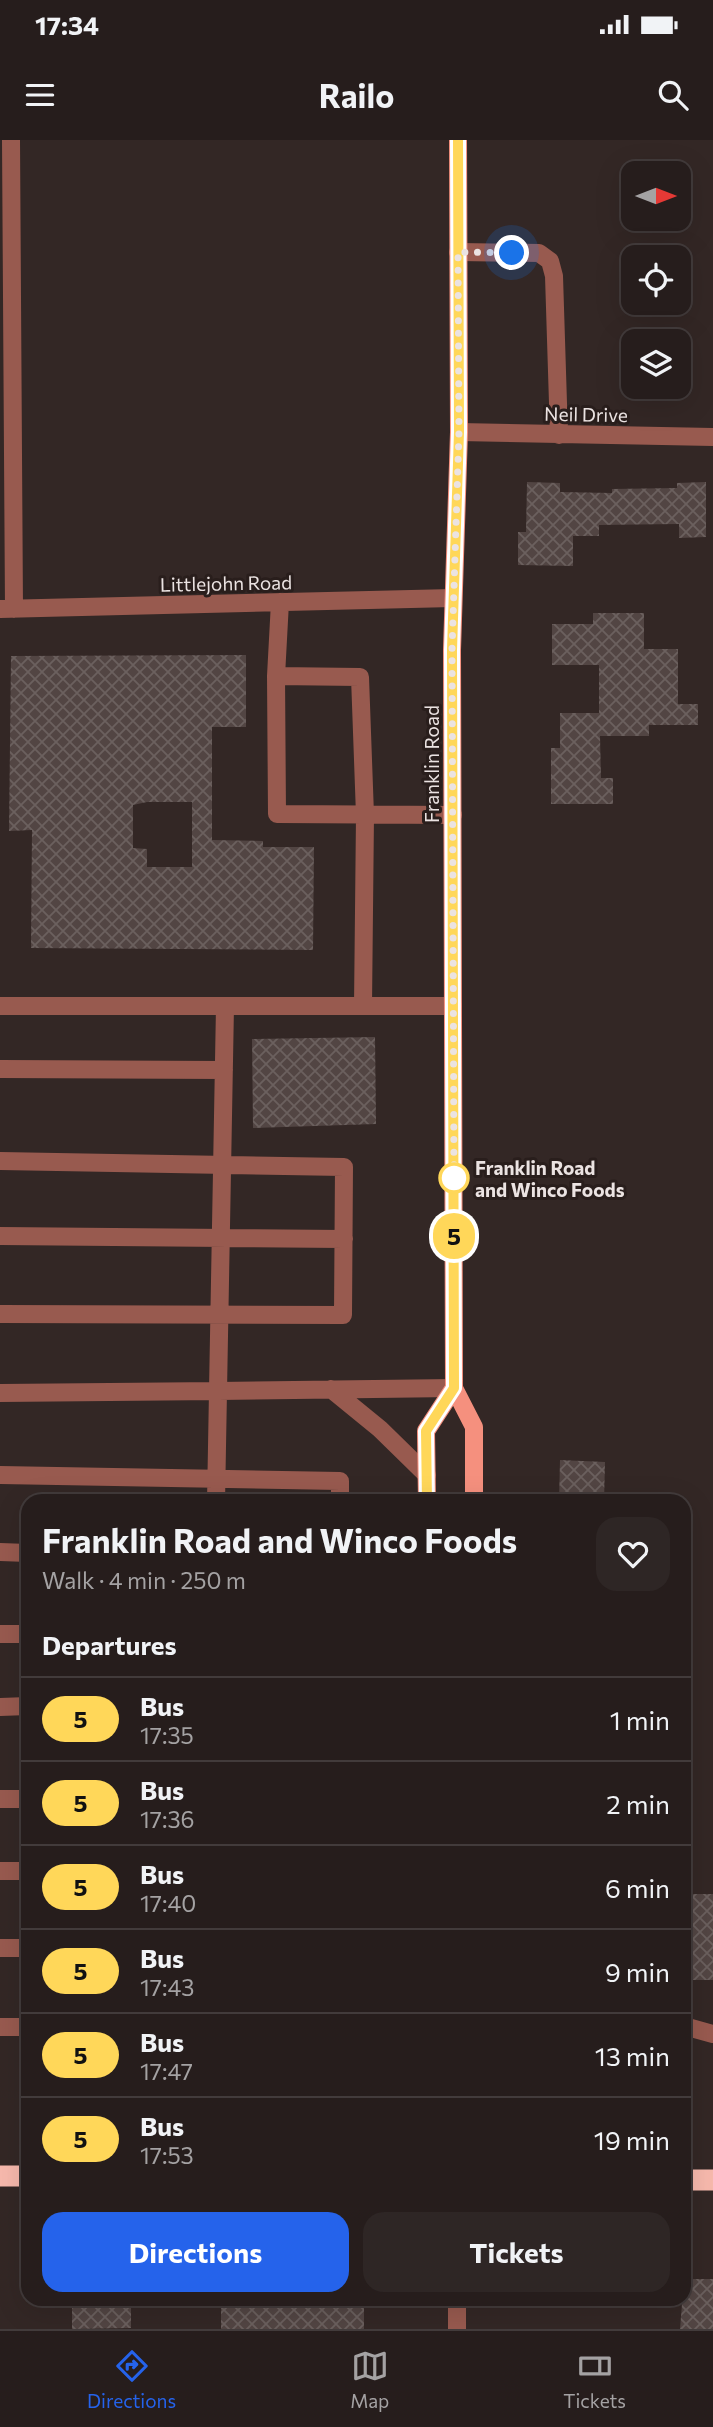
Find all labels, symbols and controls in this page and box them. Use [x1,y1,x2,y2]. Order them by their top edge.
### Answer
text: 17:34 [35,9,99,40]
text: Railo [319,75,394,115]
icon: menu [21,76,59,114]
icon: search [654,76,692,114]
north arrow [621,161,691,231]
map controls [621,161,691,399]
your location [494,235,529,270]
button: locate [621,245,691,315]
button: layers [621,329,691,399]
street label: Neil Drive [544,402,628,426]
street label: Littlejohn Road [160,570,292,596]
street label: Franklin Road [420,705,443,823]
place label: Franklin Road and Winco Foods [475,1156,625,1201]
marker: Franklin Road and Winco Foods [439,1163,469,1193]
line badge: 5 [431,1213,477,1259]
text: 5 [447,1221,461,1250]
button: heart [596,1517,670,1591]
text: Franklin Road and Winco Foods [42,1519,517,1560]
text: Walk · 4 min · 250 m [42,1566,246,1594]
text: Departures [42,1629,177,1660]
text: Bus [140,1690,184,1721]
text: 5 [74,1704,88,1733]
text: 1 min [610,1704,670,1735]
text: 17:35 [140,1721,194,1749]
text: Bus [140,1774,184,1805]
text: 5 [74,1788,88,1817]
text: 2 min [606,1788,670,1819]
text: 17:36 [140,1805,195,1833]
text: Bus [140,1858,184,1889]
text: 5 [74,1872,88,1901]
text: 6 min [605,1872,670,1903]
text: 17:40 [140,1889,196,1917]
text: Bus [140,1942,184,1973]
text: 5 [74,1956,88,1985]
text: 9 min [605,1956,670,1987]
text: 17:43 [140,1973,194,2001]
text: Bus [140,2026,184,2057]
text: 5 [74,2040,88,2069]
text: 13 min [595,2040,670,2071]
text: 17:47 [140,2057,193,2085]
text: Bus [140,2110,184,2141]
text: 5 [74,2124,88,2153]
text: 19 min [594,2124,670,2155]
text: 17:53 [140,2141,194,2169]
button: Directions [42,2212,349,2292]
button: Tickets [363,2212,670,2292]
tab: Directions [87,2347,176,2412]
tab: Map [350,2347,389,2412]
tab: Tickets [563,2347,626,2412]

